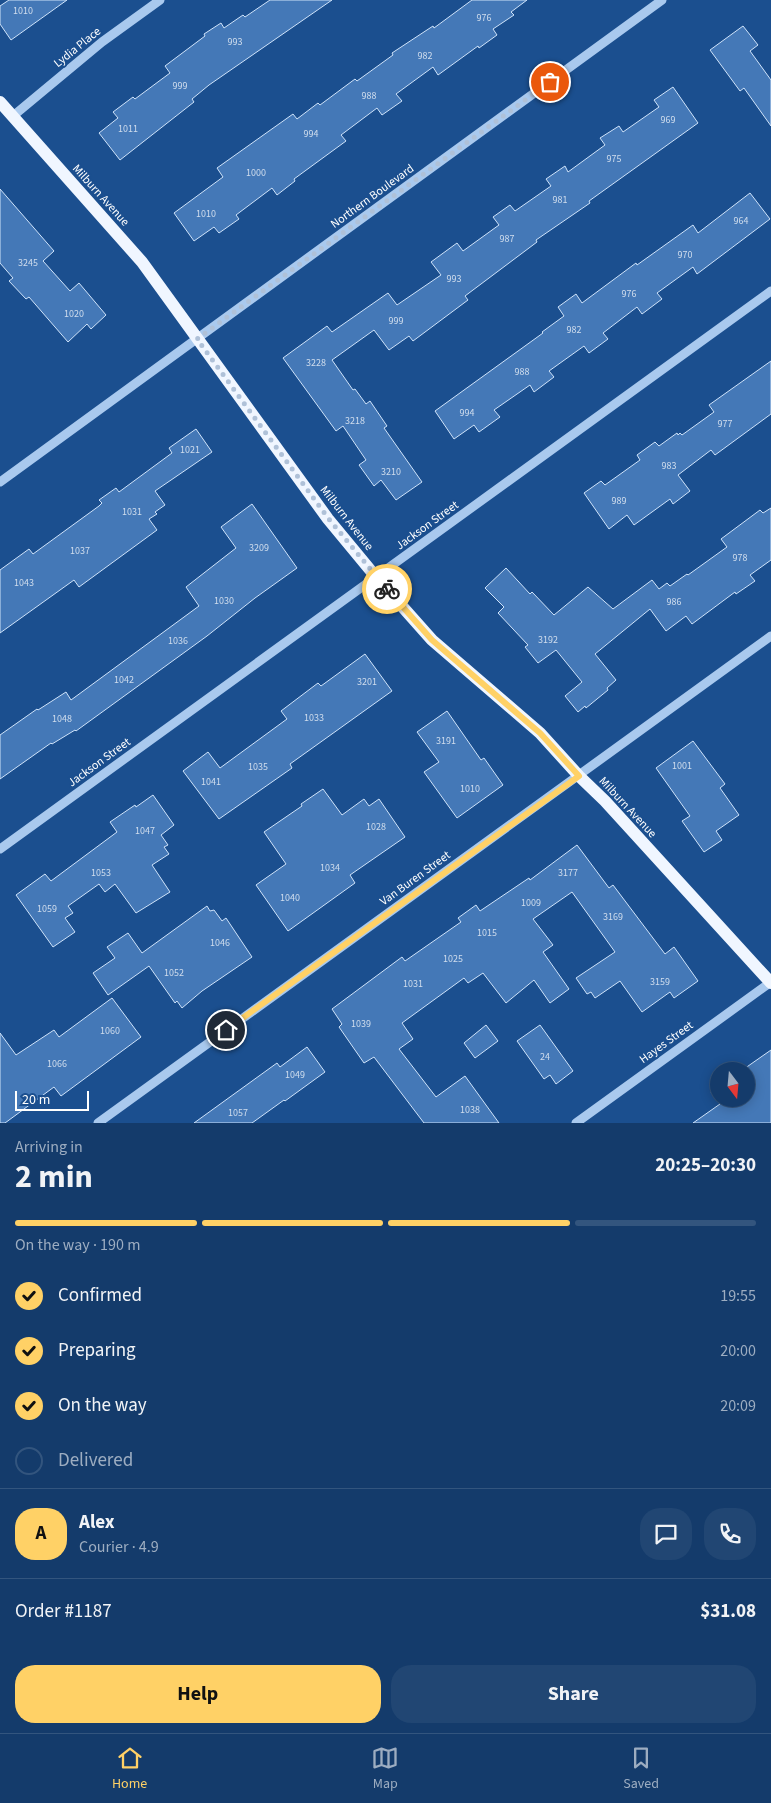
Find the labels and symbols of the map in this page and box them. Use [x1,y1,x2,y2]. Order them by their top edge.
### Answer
house number: 1010 [13,4,33,18]
house number: 976 [477,11,491,25]
street label: Lydia Place [50,23,104,72]
house number: 993 [228,35,242,49]
house number: 982 [418,49,432,63]
pin [529,61,571,103]
house number: 999 [173,79,187,93]
house number: 988 [362,89,376,103]
house number: 969 [661,113,675,127]
house number: 1011 [118,122,138,136]
house number: 994 [304,127,318,141]
house number: 975 [607,152,621,166]
street label: Northern Boulevard [327,160,417,232]
street label: Milburn Avenue [68,161,133,230]
house number: 1000 [246,166,266,180]
house number: 981 [553,193,567,207]
house number: 1010 [196,207,216,221]
house number: 964 [734,214,748,228]
house number: 987 [500,232,514,246]
house number: 970 [678,248,692,262]
house number: 3245 [18,256,38,270]
house number: 993 [447,272,461,286]
house number: 976 [622,287,636,301]
house number: 1020 [64,307,84,321]
house number: 999 [389,314,403,328]
house number: 982 [567,323,581,337]
house number: 3228 [306,356,326,370]
house number: 988 [515,365,529,379]
house number: 994 [460,406,474,420]
house number: 3218 [345,414,365,428]
house number: 977 [718,417,732,431]
house number: 1021 [180,443,200,457]
house number: 983 [662,459,676,473]
house number: 3210 [381,465,401,479]
street label: Milburn Avenue [316,482,377,554]
house number: 989 [612,494,626,508]
street label: Jackson Street [392,497,462,554]
house number: 1031 [122,505,142,519]
house number: 3209 [249,541,269,555]
house number: 1037 [70,544,90,558]
house number: 978 [733,551,747,565]
courier [362,564,412,614]
house number: 1043 [14,576,34,590]
house number: 1030 [214,594,234,608]
house number: 986 [667,595,681,609]
house number: 3192 [538,633,558,647]
house number: 1036 [168,634,188,648]
house number: 1042 [114,673,134,687]
house number: 3201 [357,675,377,689]
house number: 1033 [304,711,324,725]
house number: 1048 [52,712,72,726]
street label: Jackson Street [64,734,134,791]
house number: 3191 [436,734,456,748]
house number: 1001 [672,759,692,773]
house number: 1035 [248,760,268,774]
street label: Milburn Avenue [595,773,660,842]
house number: 1041 [201,775,221,789]
house number: 1010 [460,782,480,796]
house number: 1028 [366,820,386,834]
house number: 1047 [135,824,155,838]
street label: Van Buren Street [377,847,454,910]
house number: 1034 [320,861,340,875]
house number: 1053 [91,866,111,880]
house number: 3177 [558,866,578,880]
house number: 1040 [280,891,300,905]
house number: 1009 [521,896,541,910]
house number: 1059 [37,902,57,916]
house number: 3169 [603,910,623,924]
house number: 1015 [477,926,497,940]
house number: 1046 [210,936,230,950]
house number: 1025 [443,952,463,966]
house number: 1052 [164,966,184,980]
house number: 3159 [650,975,670,989]
house number: 1031 [403,977,423,991]
pin [205,1009,247,1051]
house number: 1039 [351,1017,371,1031]
street label: Hayes Street [636,1017,697,1068]
house number: 1060 [100,1024,120,1038]
house number: 24 [540,1050,550,1064]
house number: 1066 [47,1057,67,1071]
north arrow [710,1062,755,1108]
house number: 1049 [285,1068,305,1082]
scale bar [15,1088,89,1111]
house number: 1038 [460,1103,480,1117]
house number: 1057 [228,1106,248,1120]

